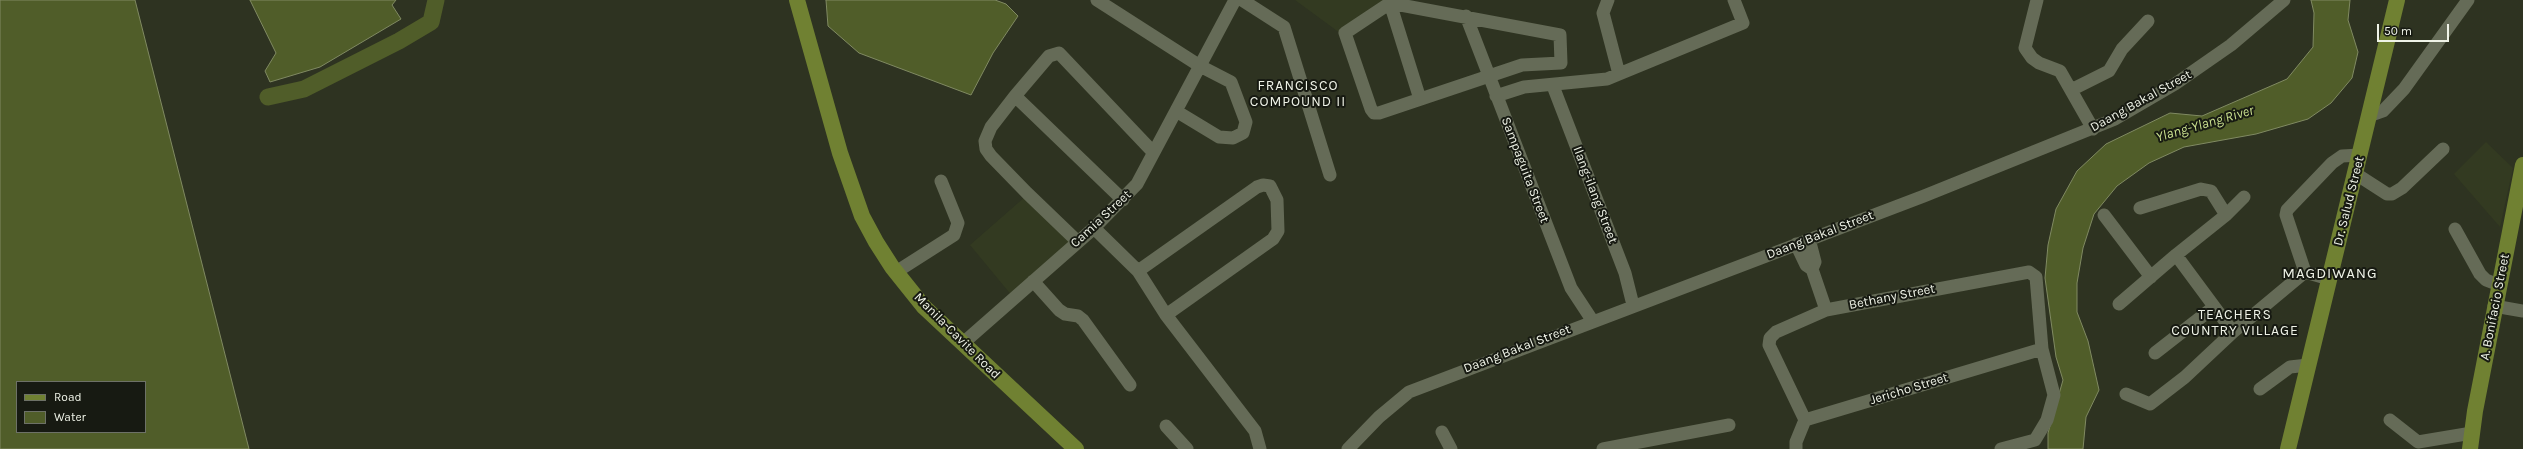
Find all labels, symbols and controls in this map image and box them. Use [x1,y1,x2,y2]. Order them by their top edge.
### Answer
scale bar [2379,16,2451,42]
text: 50 m [2384,24,2412,38]
street label: Daang Bakal Street [2088,67,2194,135]
district label: FRANCISCO COMPOUND II [1250,78,1346,110]
water label: Ylang-Ylang River [2154,102,2256,146]
street label: Sampaguita Street [1498,115,1552,225]
street label: Ilang-ilang Street [1569,144,1621,246]
street label: Dr. Salud Street [2330,155,2368,247]
street label: Camia Street [1067,187,1135,251]
street label: Daang Bakal Street [1764,207,1876,263]
street label: A. Bonifacio Street [2477,253,2513,361]
district label: MAGDIWANG [2282,265,2378,283]
street label: Bethany Street [1848,281,1936,313]
street label: Manila-Cavite Road [911,290,1003,382]
district label: TEACHERS COUNTRY VILLAGE [2171,307,2299,340]
street label: Daang Bakal Street [1461,321,1573,377]
street label: Jericho Street [1868,370,1950,408]
legend [16,381,146,433]
text: Road [54,390,82,404]
text: Water [54,410,86,424]

